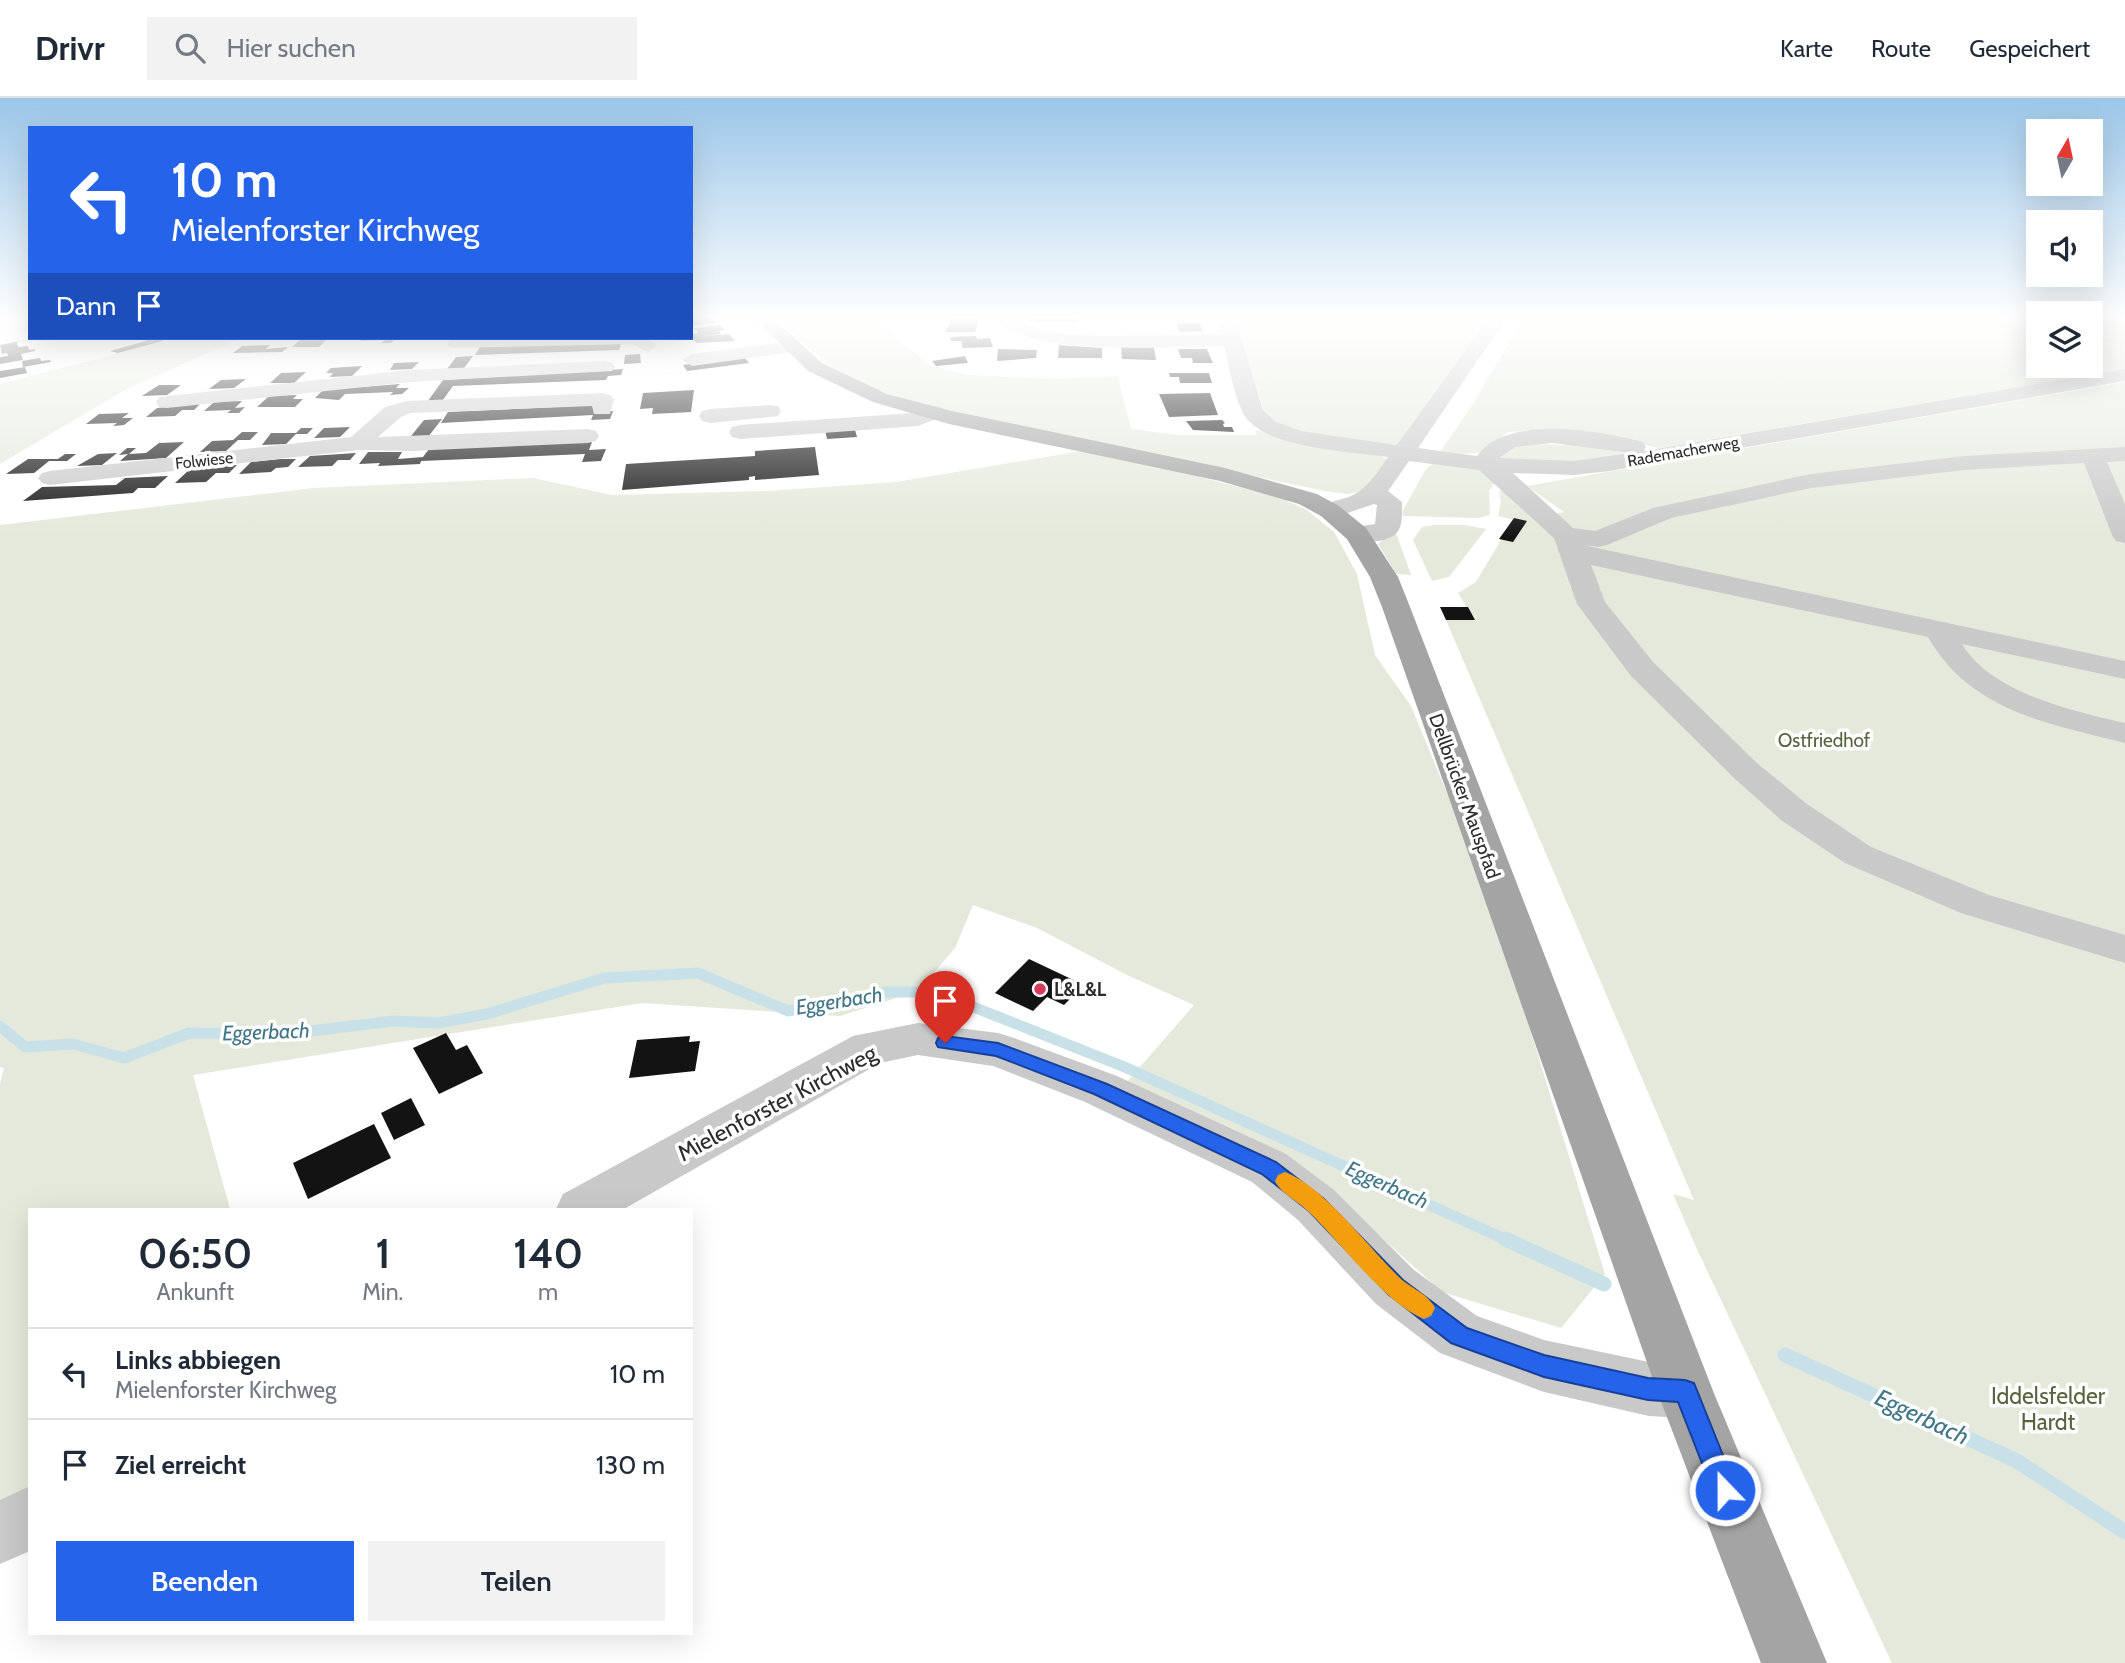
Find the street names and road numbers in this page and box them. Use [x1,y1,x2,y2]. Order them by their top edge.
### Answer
street label: Rademacherweg [1626,432,1741,471]
street label: Folwiese [174,448,234,473]
street label: Dellbrücker Mauspfad [1424,710,1505,882]
street label: Mielenforster Kirchweg [673,1038,882,1167]

